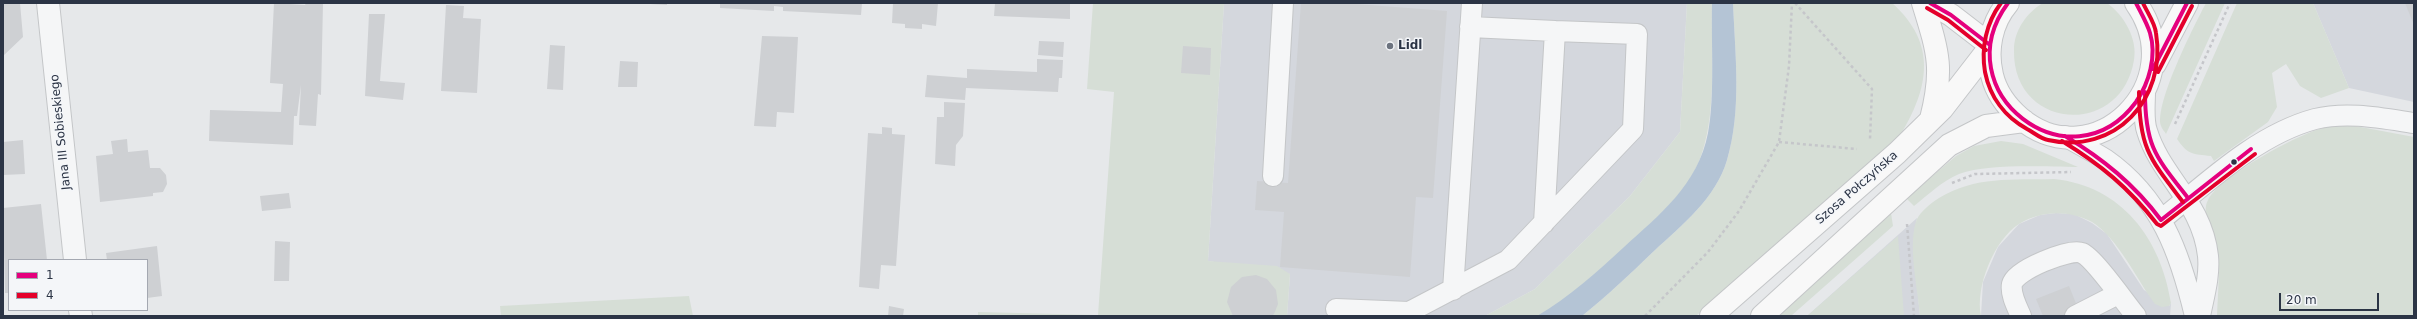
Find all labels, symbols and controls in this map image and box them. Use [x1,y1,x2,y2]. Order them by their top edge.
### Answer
place label: Lidl [1398,39,1422,53]
marker: Lidl [1385,41,1395,51]
street label: Jana III Sobieskiego [48,73,74,191]
street label: Szosa Połczyńska [1813,148,1901,228]
unlabelled marker [2229,157,2239,167]
legend [8,259,148,311]
text: 1 [46,268,54,282]
scale bar [2281,285,2381,311]
text: 4 [46,288,54,302]
text: 20 m [2286,293,2317,307]

